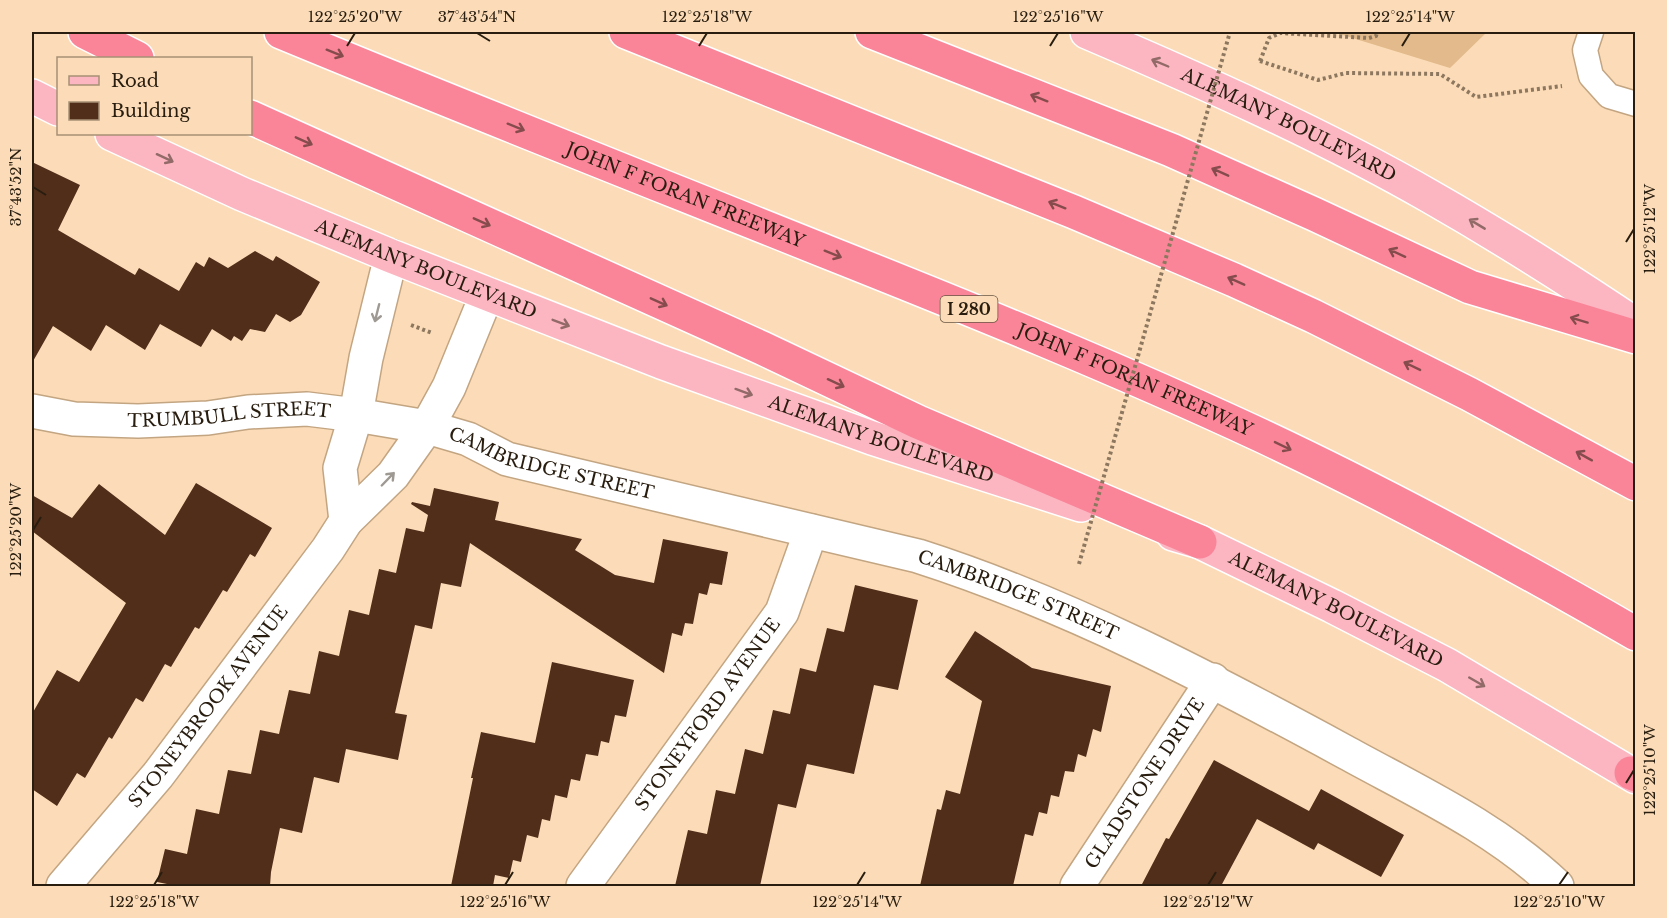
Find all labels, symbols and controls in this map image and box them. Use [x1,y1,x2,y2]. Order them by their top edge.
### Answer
text: 122°25'20"W [308,7,403,26]
text: 37°43'54"N [438,7,516,26]
text: 122°25'18"W [662,7,752,26]
text: 122°25'16"W [1013,7,1104,26]
text: 122°25'14"W [1365,7,1455,26]
one-way arrow [325,48,344,59]
legend [57,57,252,135]
one-way arrow [1151,57,1169,68]
street label: ALEMANY BOULEVARD [1177,63,1400,186]
text: Road [111,70,159,92]
one-way arrow [1030,92,1049,103]
text: Building [111,100,190,122]
one-way arrow [506,122,525,133]
one-way arrow [294,136,312,148]
street label: JOHN F FORAN FREEWAY [561,137,808,253]
text: 37°43'52"N [6,147,25,227]
one-way arrow [155,153,173,164]
one-way arrow [1211,166,1229,177]
text: 122°25'12"W [1640,183,1659,274]
one-way arrow [1048,199,1066,210]
street label: ALEMANY BOULEVARD [311,214,540,323]
one-way arrow [472,216,490,228]
one-way arrow [1469,217,1486,229]
one-way arrow [1388,246,1406,258]
one-way arrow [823,249,842,260]
one-way arrow [1227,275,1245,287]
road number: I 280 [940,296,998,322]
one-way arrow [650,297,668,308]
one-way arrow [371,303,383,322]
one-way arrow [1570,314,1589,325]
one-way arrow [552,318,570,329]
street label: JOHN F FORAN FREEWAY [1012,318,1257,441]
one-way arrow [1403,359,1421,371]
one-way arrow [827,378,845,390]
one-way arrow [734,387,753,398]
street label: ALEMANY BOULEVARD [765,390,997,487]
street label: TRUMBULL STREET [127,398,332,432]
street label: CAMBRIDGE STREET [446,423,657,504]
one-way arrow [1273,441,1291,453]
one-way arrow [1576,450,1594,461]
one-way arrow [381,472,395,487]
text: 122°25'20"W [6,482,25,577]
street label: CAMBRIDGE STREET [915,546,1122,645]
street label: ALEMANY BOULEVARD [1224,546,1447,672]
street label: STONEYBROOK AVENUE [124,601,293,812]
street label: STONEYFORD AVENUE [630,614,785,815]
one-way arrow [1468,677,1485,689]
street label: GLADSTONE DRIVE [1080,694,1209,873]
text: 122°25'10"W [1640,724,1659,816]
text: 122°25'18"W [109,892,199,911]
text: 122°25'16"W [460,892,551,911]
text: 122°25'14"W [812,892,902,911]
text: 122°25'12"W [1163,892,1254,911]
text: 122°25'10"W [1513,892,1605,911]

